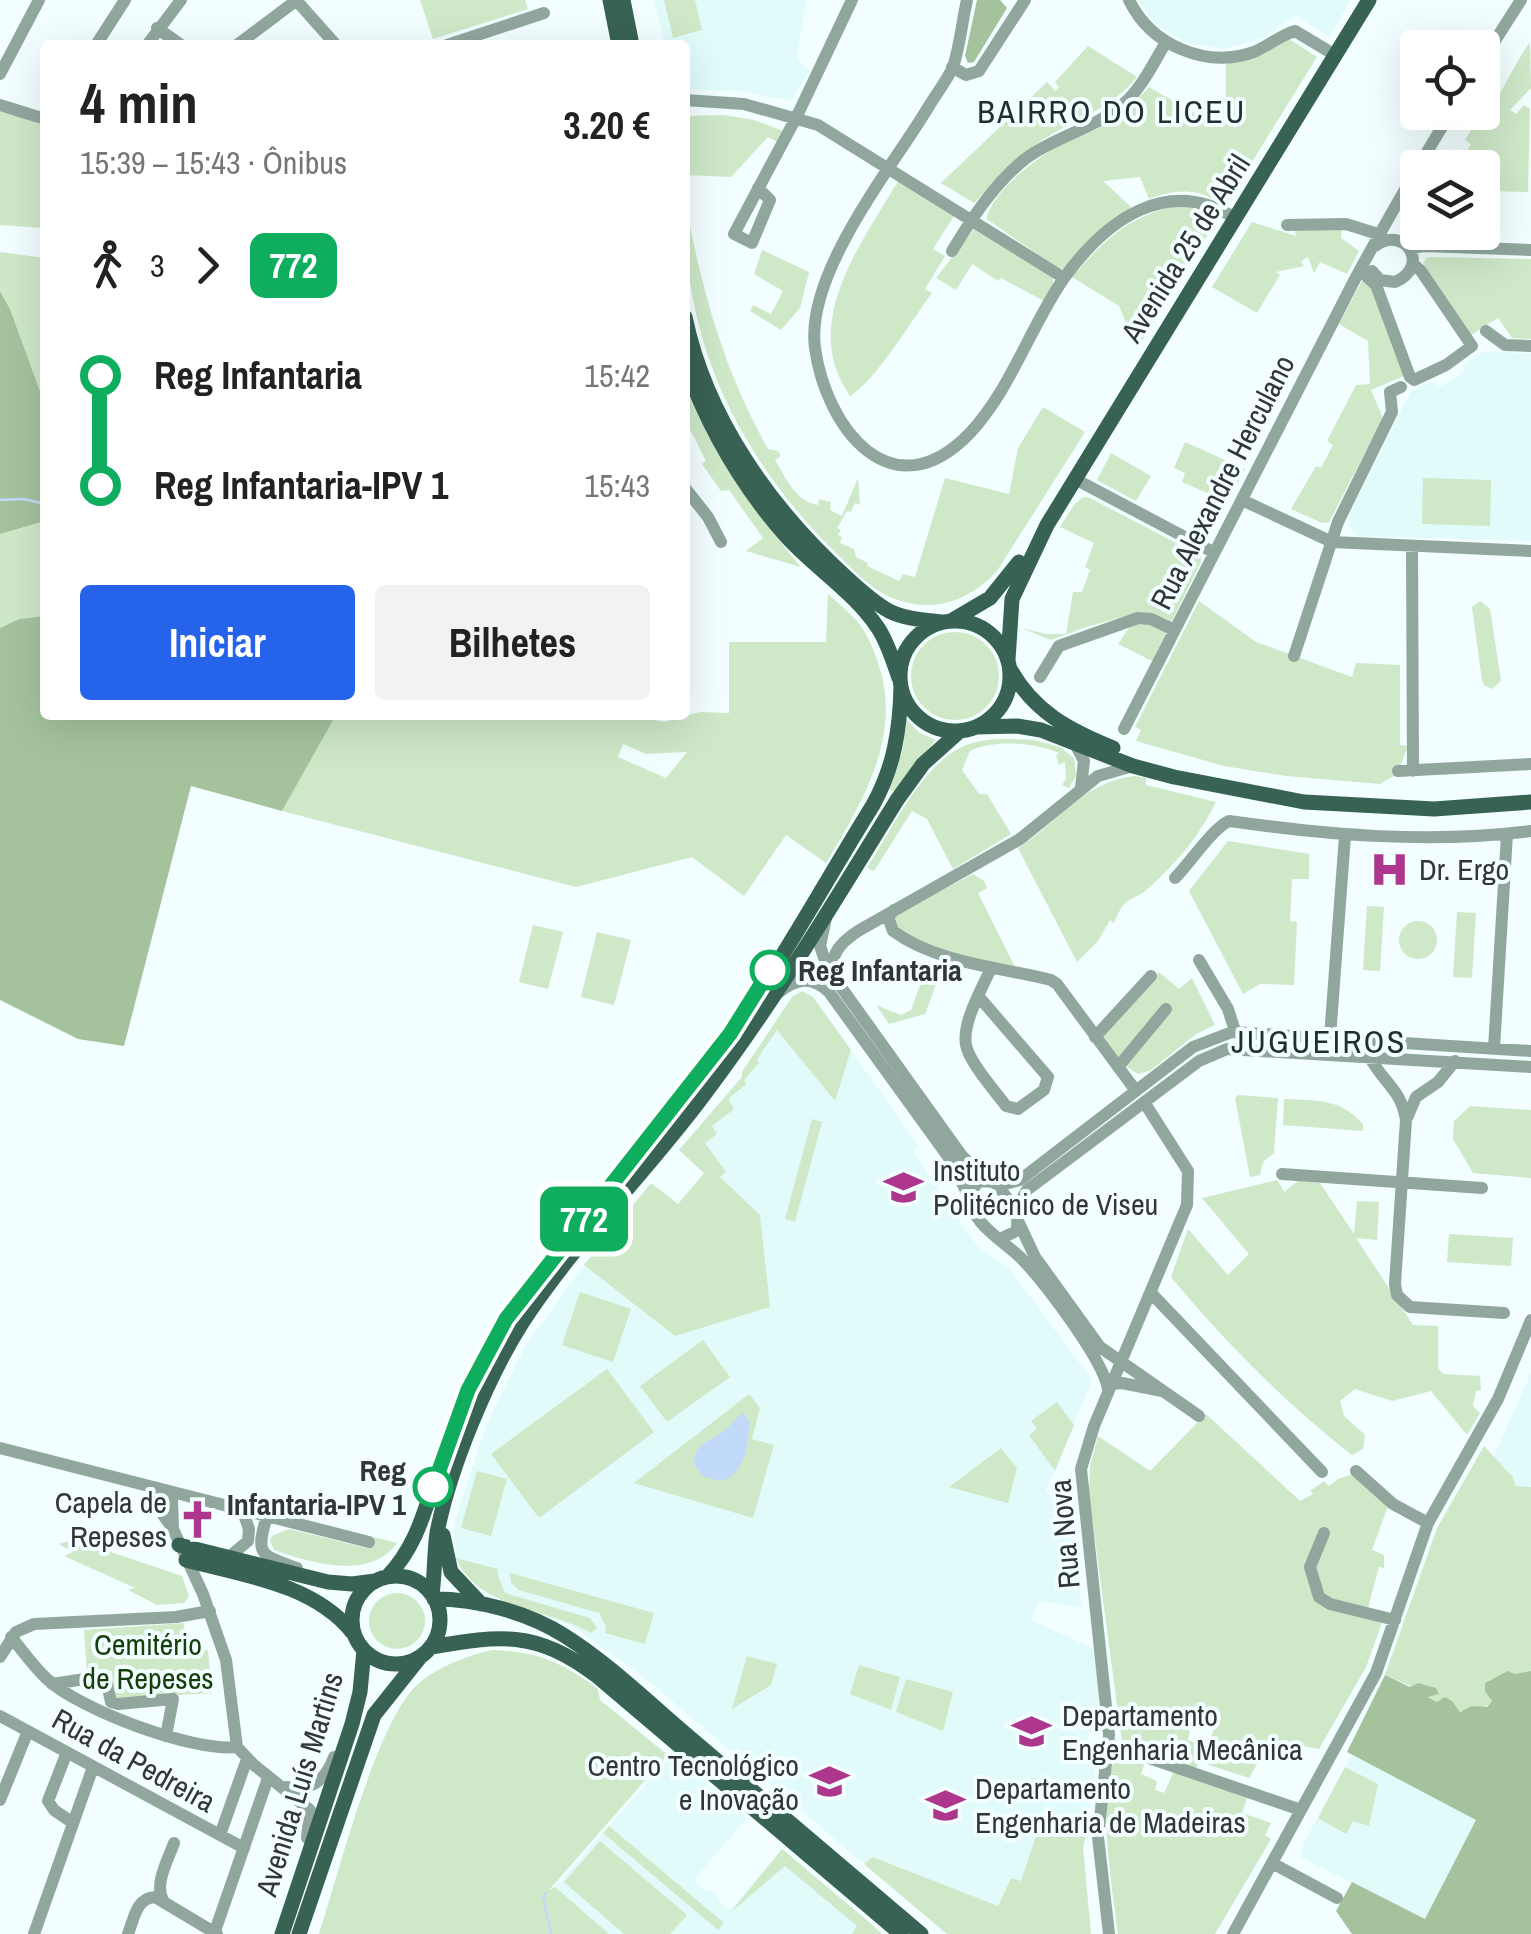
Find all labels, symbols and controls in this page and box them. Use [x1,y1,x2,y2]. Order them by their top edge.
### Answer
map controls [1400,30,1500,250]
button: locate [1400,30,1500,130]
text: 4 min [80,66,198,140]
district label: BAIRRO DO LICEU [977,90,1247,133]
text: 3.20 € [563,100,650,151]
text: 15:39 – 15:43 · Ônibus [80,141,347,184]
street label: Avenida 25 de Abril [1111,147,1259,350]
button: layers [1400,150,1500,250]
icon: walk [80,238,135,293]
icon: forward [180,238,235,293]
text: 772 [270,242,317,289]
text: 3 [150,244,165,287]
street label: Rua Alexandre Herculano [1141,348,1303,616]
text: Reg Infantaria [154,350,362,401]
text: 15:42 [584,354,650,397]
text: Reg Infantaria-IPV 1 [154,460,448,511]
text: 15:43 [584,464,650,507]
button: Iniciar [80,585,355,700]
button: Bilhetes [375,585,650,700]
hospital icon: Dr. Ergo [1368,848,1410,890]
place label: Dr. Ergo [1419,849,1509,889]
place label: Reg Infantaria [798,950,962,990]
marker: Reg Infantaria [751,951,789,989]
district label: JUGUEIROS [1231,1020,1407,1063]
place label: Instituto Politécnico de Viseu [933,1150,1158,1224]
school or university icon: Instituto Politécnico de Viseu [882,1166,924,1208]
line badge: 772 [526,1186,642,1252]
text: 772 [560,1196,608,1243]
place label: Reg Infantaria-IPV 1 [227,1450,406,1524]
marker: Reg Infantaria-IPV 1 [414,1468,452,1506]
street label: Rua Nova [1039,1477,1089,1590]
place label: Capela de Repeses [55,1482,167,1556]
church icon: Capela de Repeses [176,1498,218,1540]
park label: Cemitério de Repeses [82,1624,214,1698]
street label: Avenida Luís Martins [246,1667,352,1902]
place label: Departamento Engenharia Mecânica [1062,1695,1303,1769]
street label: Rua da Pedreira [45,1699,223,1821]
school or university icon: Departamento Engenharia Mecânica [1011,1711,1053,1753]
place label: Centro Tecnológico e Inovação [587,1745,799,1819]
school or university icon: Centro Tecnológico e Inovação [808,1761,850,1803]
place label: Departamento Engenharia de Madeiras [975,1768,1246,1842]
school or university icon: Departamento Engenharia de Madeiras [924,1784,966,1826]

